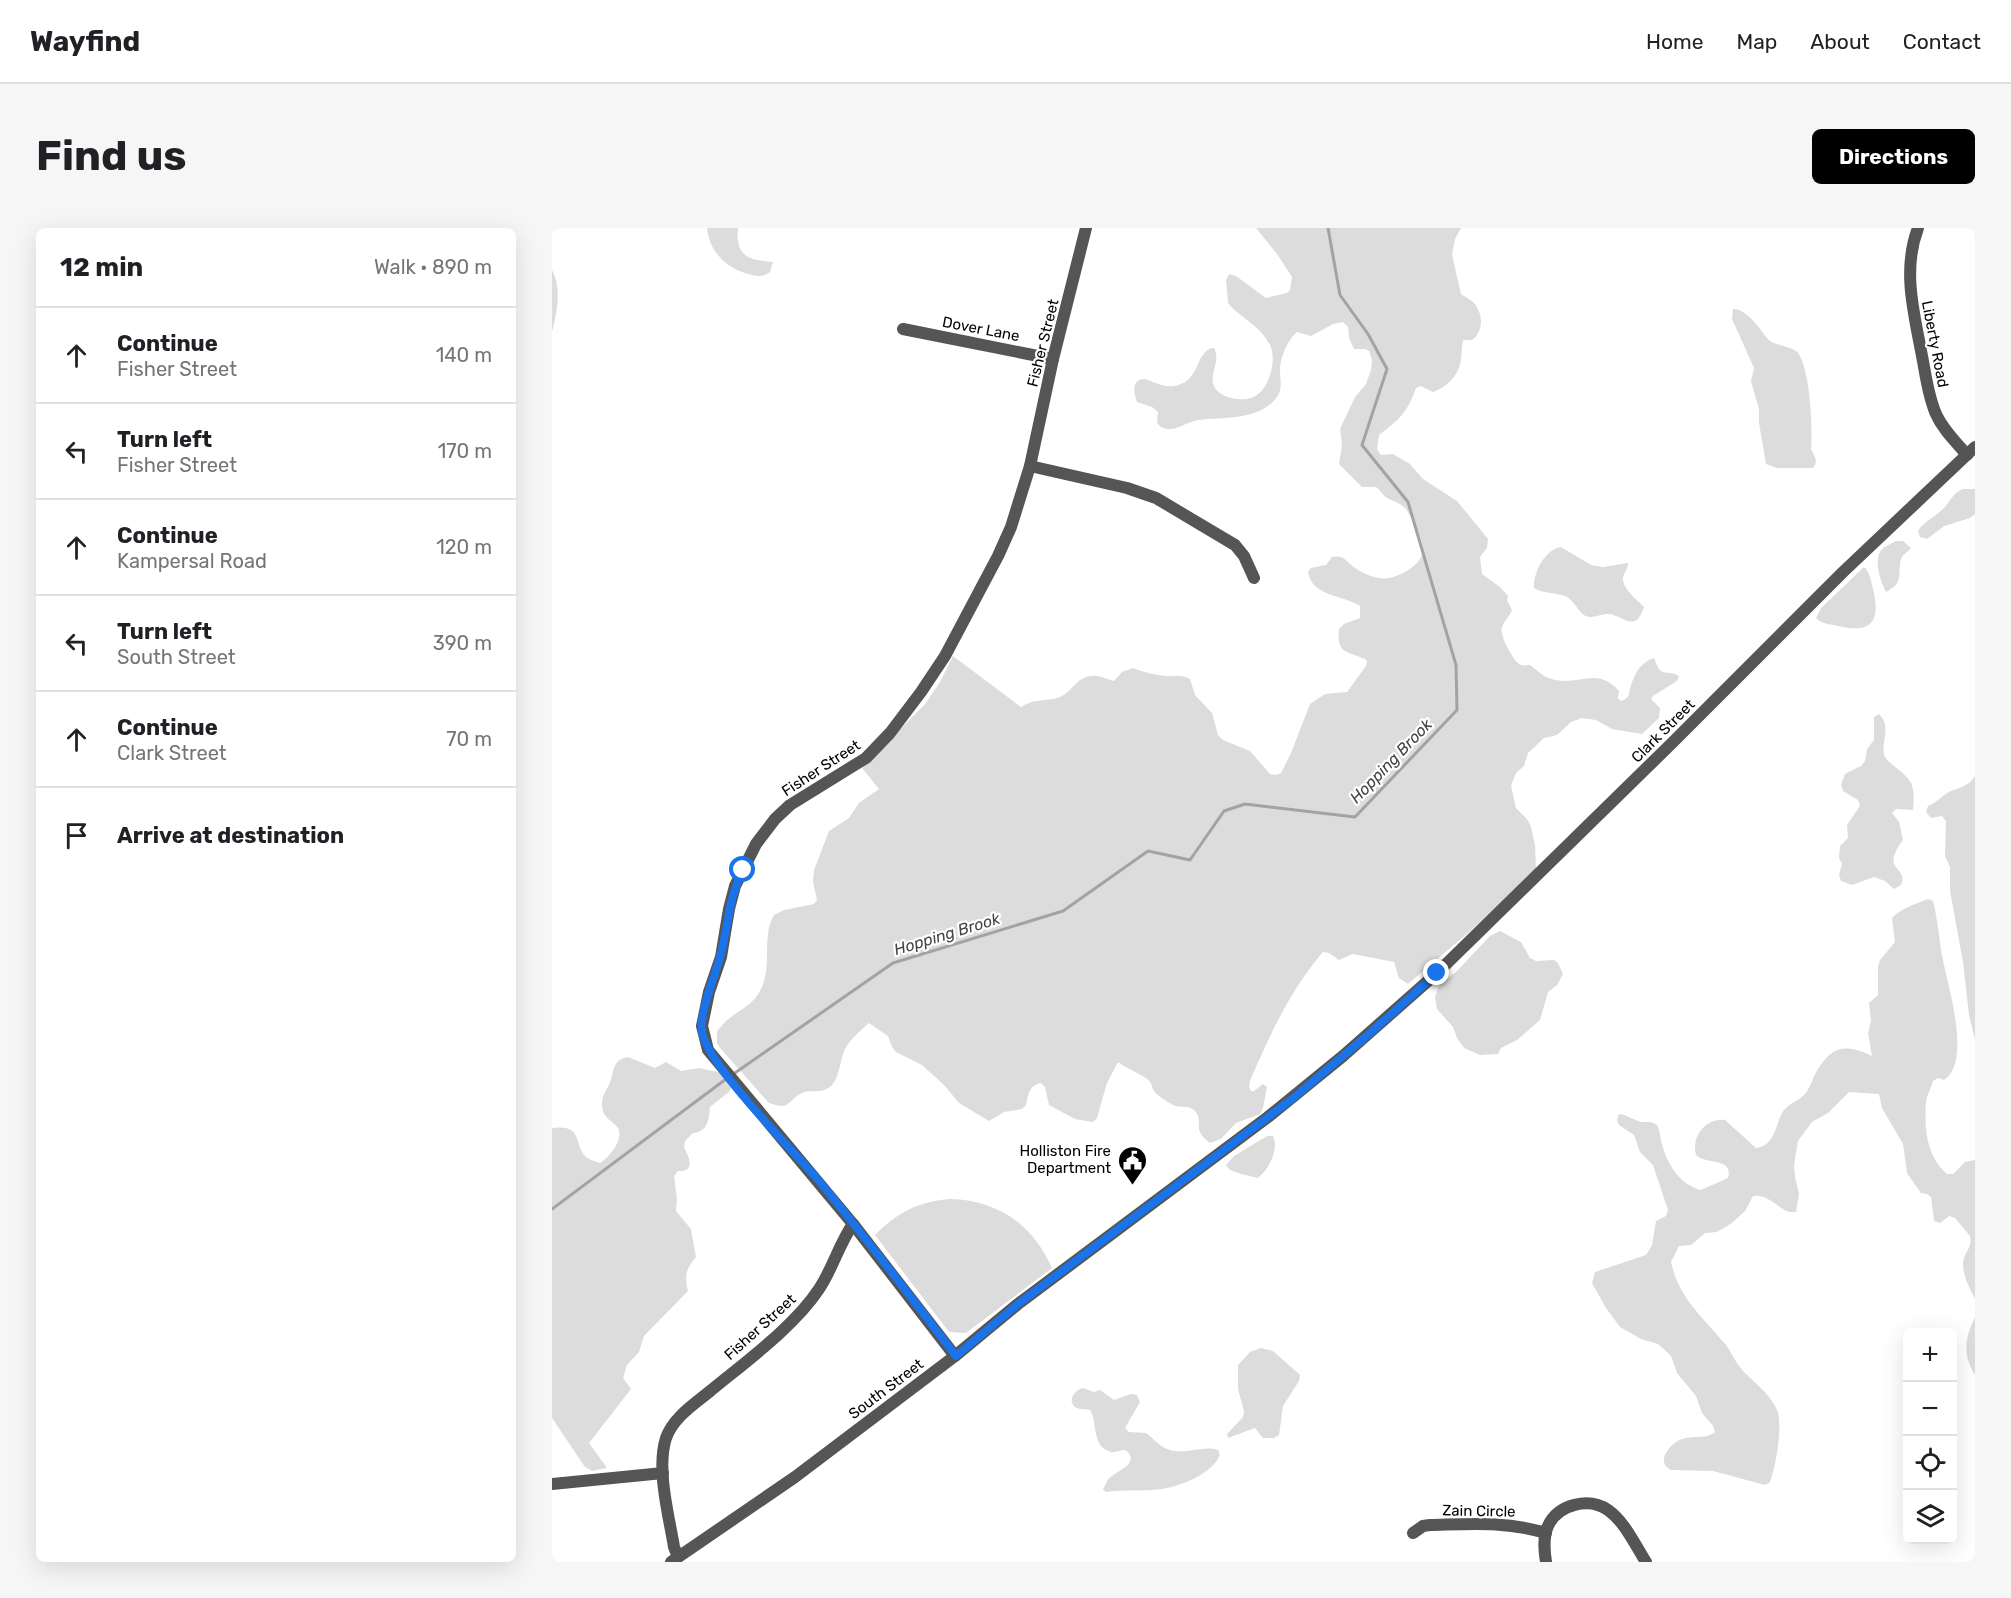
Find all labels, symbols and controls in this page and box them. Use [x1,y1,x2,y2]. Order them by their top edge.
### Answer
text: Wayfind [30,25,140,58]
text: Home [1646,29,1703,54]
text: Map [1736,29,1777,54]
text: About [1810,29,1870,54]
text: Contact [1903,29,1981,54]
button: Directions [1812,129,1975,184]
text: Find us [36,131,187,181]
text: 12 min [60,252,143,283]
text: Walk · 890 m [374,255,492,279]
street label: Fisher Street [1023,297,1063,389]
street label: Liberty Road [1918,299,1952,389]
street label: Dover Lane [941,313,1021,345]
text: Continue [117,330,218,357]
icon: ahead [60,339,93,372]
text: 140 m [436,343,492,367]
text: Fisher Street [117,357,237,381]
text: Turn left [117,426,212,453]
icon: left [60,435,93,468]
text: 170 m [438,439,492,463]
text: Fisher Street [117,453,237,477]
text: Continue [117,522,218,549]
icon: ahead [60,531,93,564]
text: 120 m [436,535,492,559]
text: Kampersal Road [117,549,267,573]
text: Turn left [117,618,212,645]
icon: left [60,627,93,660]
text: 390 m [433,631,492,655]
text: South Street [117,645,236,669]
street label: Clark Street [1628,695,1699,766]
text: Continue [117,714,218,741]
water label: Hopping Brook [1346,714,1437,807]
icon: ahead [60,723,93,756]
text: 70 m [446,727,492,751]
street label: Fisher Street [778,736,864,800]
text: Clark Street [117,741,227,765]
icon: arrive [60,819,93,852]
text: Arrive at destination [117,822,344,849]
route start [729,856,755,882]
water label: Hopping Brook [892,909,1003,959]
route end [1423,959,1449,985]
place label: Holliston Fire Department [1020,1142,1111,1177]
public building icon: Holliston Fire Department [1116,1144,1148,1186]
street label: Fisher Street [721,1290,800,1364]
map controls [1903,1328,1957,1544]
button: + [1903,1328,1957,1382]
street label: South Street [845,1355,927,1423]
button: − [1903,1382,1957,1436]
button: locate [1903,1436,1957,1490]
button: layers [1903,1490,1957,1544]
street label: Zain Circle [1442,1501,1516,1521]

